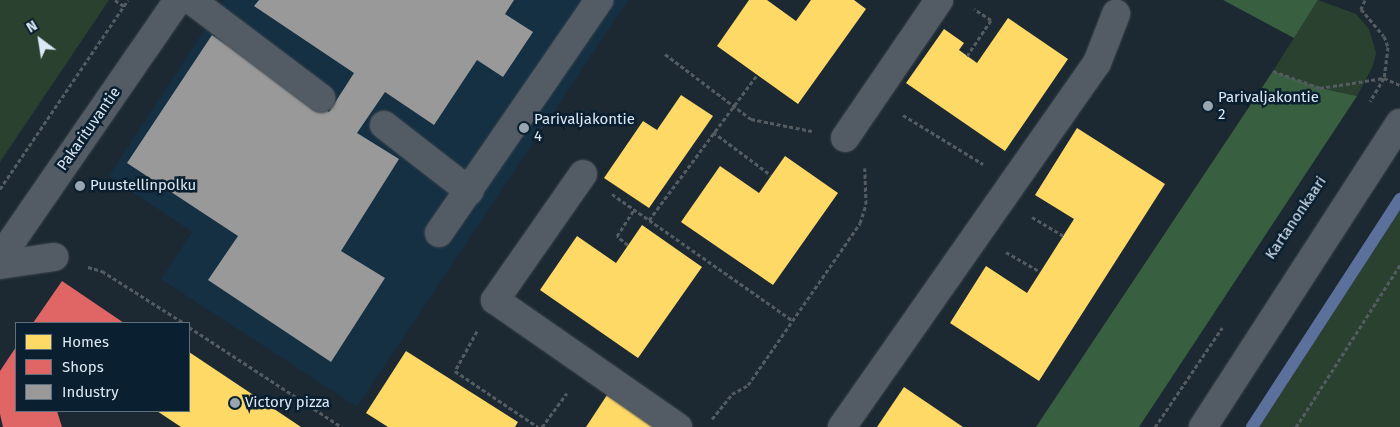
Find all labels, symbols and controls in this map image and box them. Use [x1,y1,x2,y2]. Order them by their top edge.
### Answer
north arrow [15,15,65,65]
text: N [24,17,40,36]
street label: Pakarituvantie [54,84,124,174]
place label: Parivaljakontie 2 [1218,88,1319,123]
marker: Parivaljakontie 2 [1202,100,1214,112]
place label: Parivaljakontie 4 [534,110,635,145]
marker: Parivaljakontie 4 [518,122,530,134]
street label: Kartanonkaari [1262,173,1330,263]
place label: Puustellinpolku [90,177,196,195]
marker: Puustellinpolku [74,180,86,192]
legend [15,322,190,412]
text: Homes [62,333,109,351]
text: Shops [62,358,104,376]
text: Industry [62,383,119,401]
place label: Victory pizza [245,394,330,412]
marker: Victory pizza [229,397,241,409]

